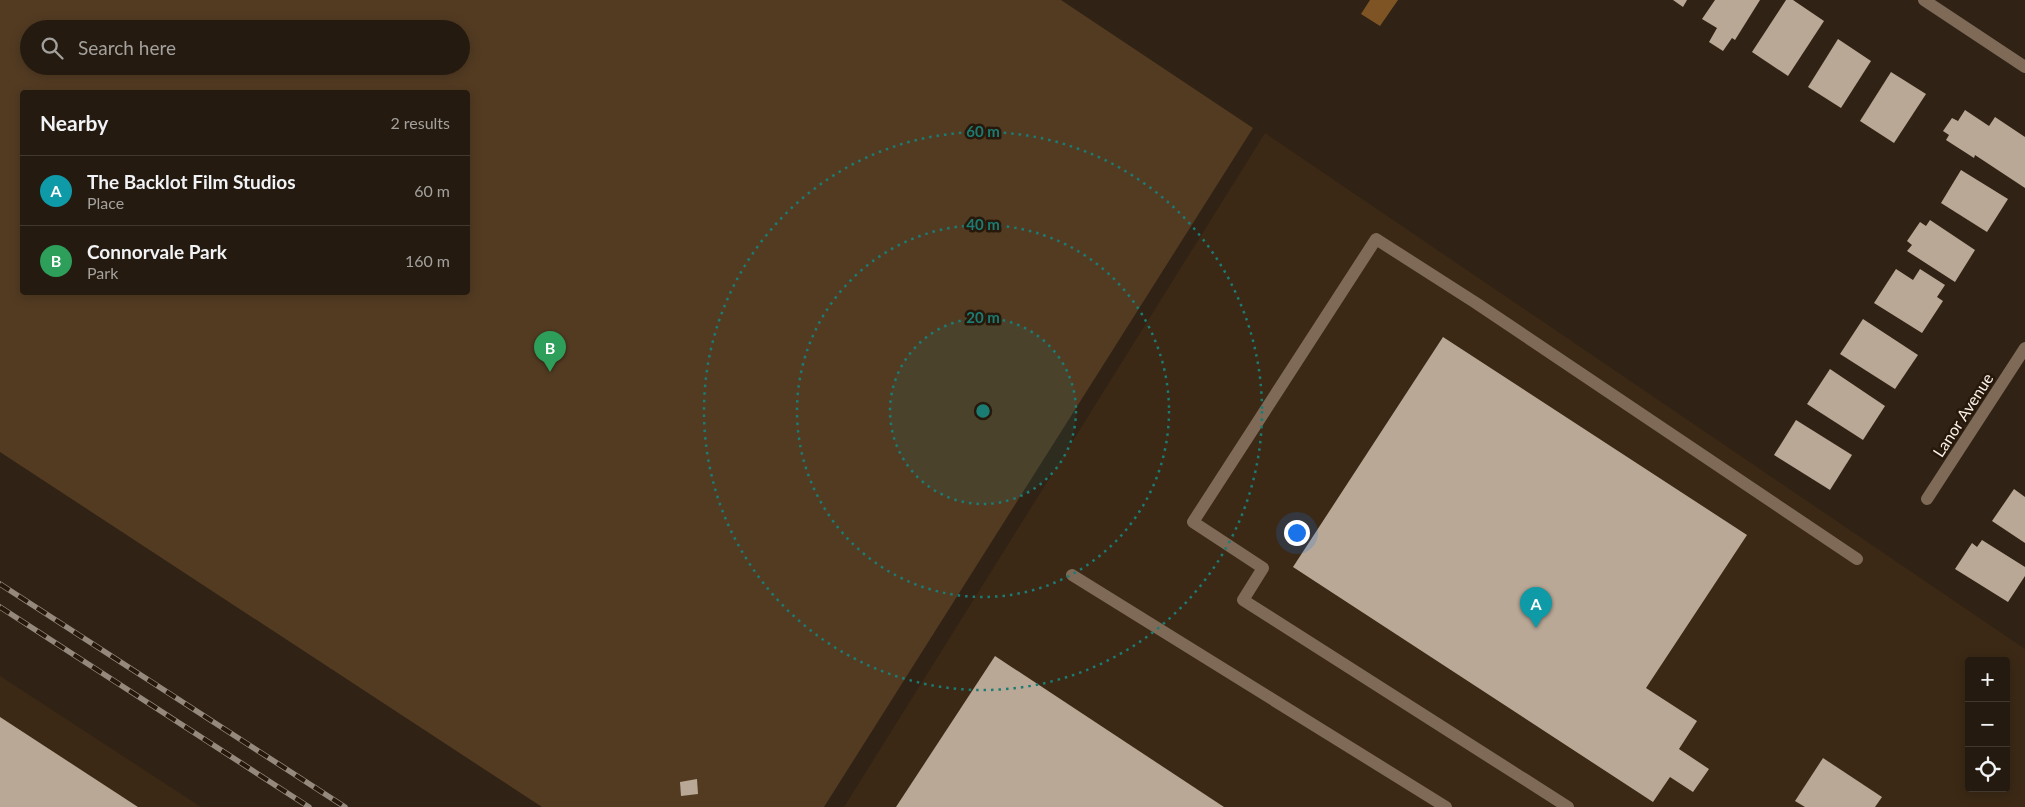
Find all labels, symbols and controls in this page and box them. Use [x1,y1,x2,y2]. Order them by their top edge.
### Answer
search box [20,20,470,75]
icon: search [38,34,66,62]
text: Search here [78,36,176,59]
text: Nearby [40,110,108,135]
text: 2 results [390,113,450,132]
text: 60 m [966,122,1000,140]
text: The Backlot Film Studios [87,170,296,193]
text: A [50,181,62,200]
text: 60 m [414,181,450,200]
text: Place [87,193,124,212]
text: 40 m [966,215,1000,233]
text: Connorvale Park [87,240,227,263]
text: B [51,251,61,270]
text: 160 m [405,251,450,270]
text: Park [87,263,118,282]
text: 20 m [966,308,1000,326]
pin: B [534,331,566,372]
street label: Lanor Avenue [1928,369,1997,460]
centre of rings [974,402,992,420]
your location [1284,520,1310,546]
pin: A [1520,587,1552,628]
map controls [1965,657,2010,792]
button: + [1965,657,2010,702]
button: − [1965,702,2010,747]
button: locate [1965,747,2010,792]

